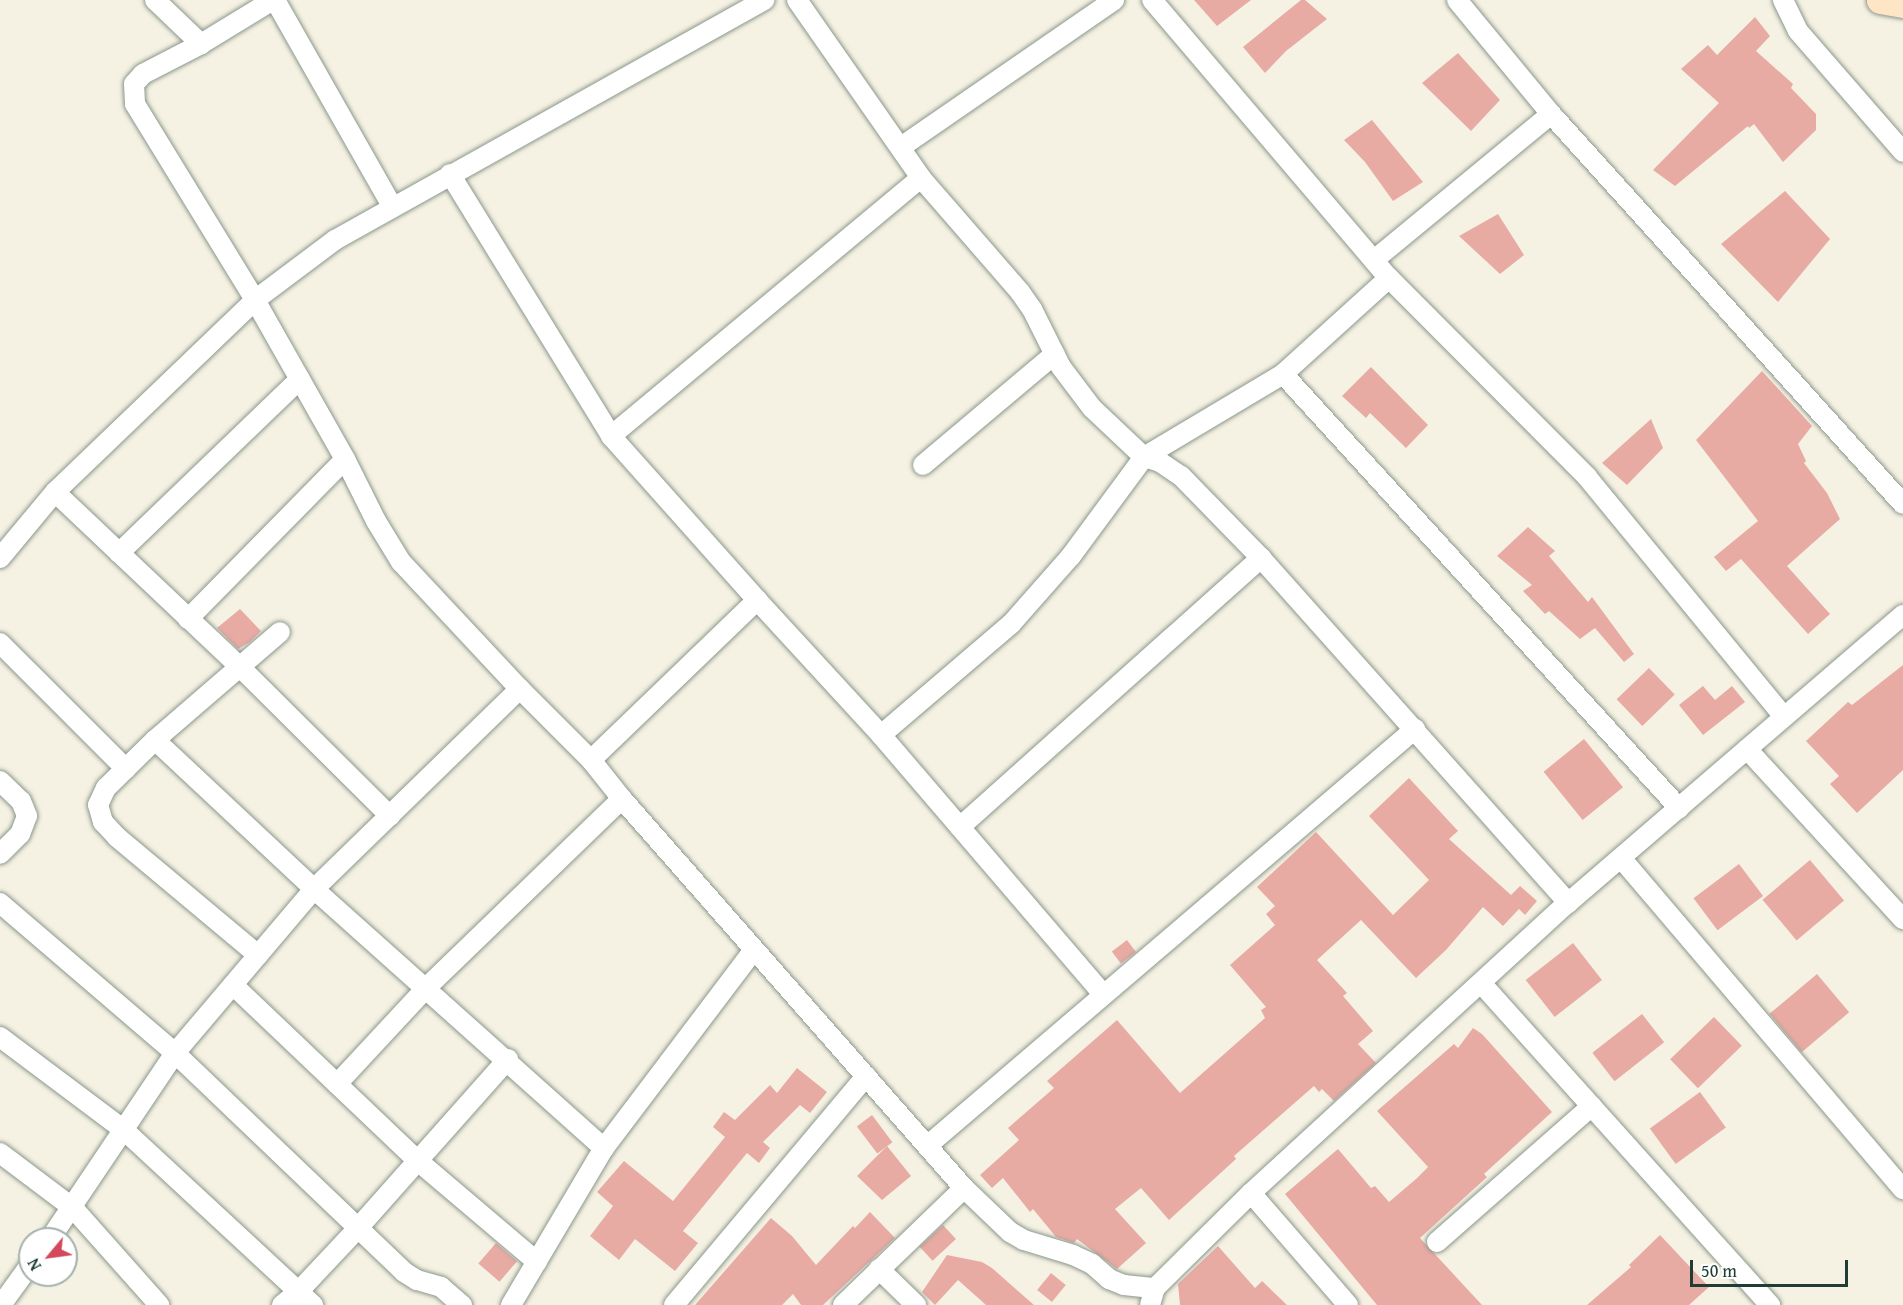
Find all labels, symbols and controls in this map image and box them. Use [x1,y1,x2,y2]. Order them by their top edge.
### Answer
north arrow [18,1227,78,1287]
scale bar [1693,1248,1850,1286]
text: N [21,1254,47,1275]
text: 50 m [1701,1257,1737,1284]

